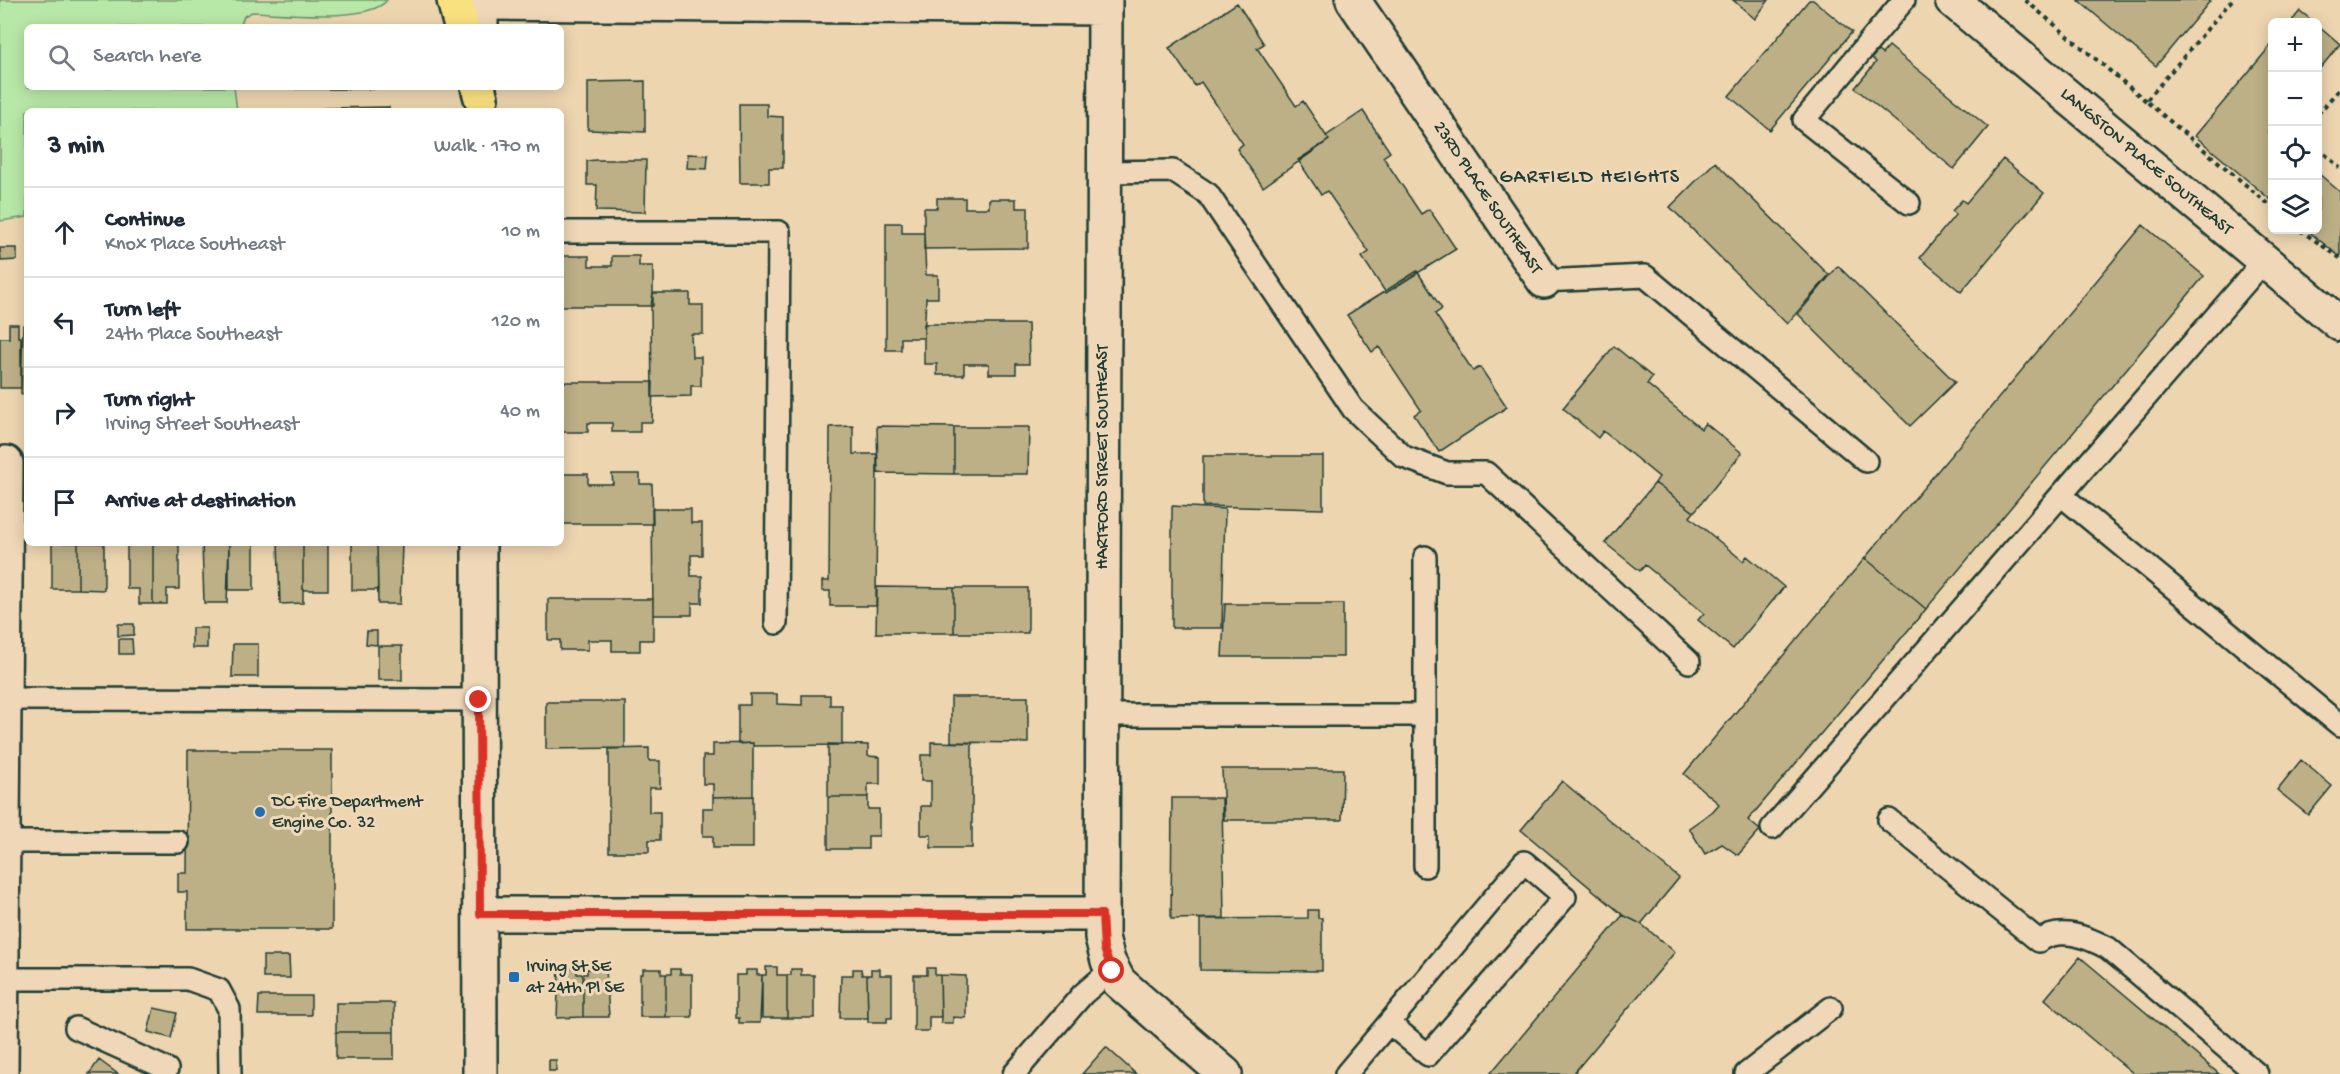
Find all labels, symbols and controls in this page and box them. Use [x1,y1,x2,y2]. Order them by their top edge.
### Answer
map controls [2268,18,2322,234]
button: + [2268,18,2322,72]
search box [24,24,564,90]
icon: search [45,41,78,74]
text: Search here [93,44,201,70]
button: − [2268,72,2322,126]
street label: LANGSTON PLACE SOUTHEAST [2055,84,2237,241]
street label: 23RD PLACE SOUTHEAST [1428,118,1547,279]
button: locate [2268,126,2322,180]
text: 3 min [48,132,104,163]
text: Walk · 170 m [434,136,540,159]
district label: GARFIELD HEIGHTS [1499,167,1681,190]
button: layers [2268,180,2322,234]
text: Continue [105,208,185,234]
icon: ahead [48,216,81,249]
text: 10 m [502,221,540,244]
text: Knox Place Southeast [105,234,284,257]
text: Turn left [105,298,179,324]
icon: left [48,306,81,339]
text: 120 m [492,311,540,334]
text: 24th Place Southeast [105,324,281,347]
street label: HARTFORD STREET SOUTHEAST [1093,343,1114,569]
text: Turn right [105,388,193,414]
icon: right [48,396,81,429]
text: 40 m [500,401,540,424]
text: Irving Street Southeast [105,414,299,437]
icon: arrive [48,486,81,519]
text: Arrive at destination [105,489,295,515]
route end [465,686,491,712]
place label: DC Fire Department Engine Co. 32 [271,792,424,834]
marker: DC Fire Department Engine Co. 32 [253,805,267,819]
place label: Irving St SE at 24th Pl SE [526,957,625,999]
route start [1098,957,1124,983]
marker: Irving St SE at 24th Pl SE [507,970,521,984]

